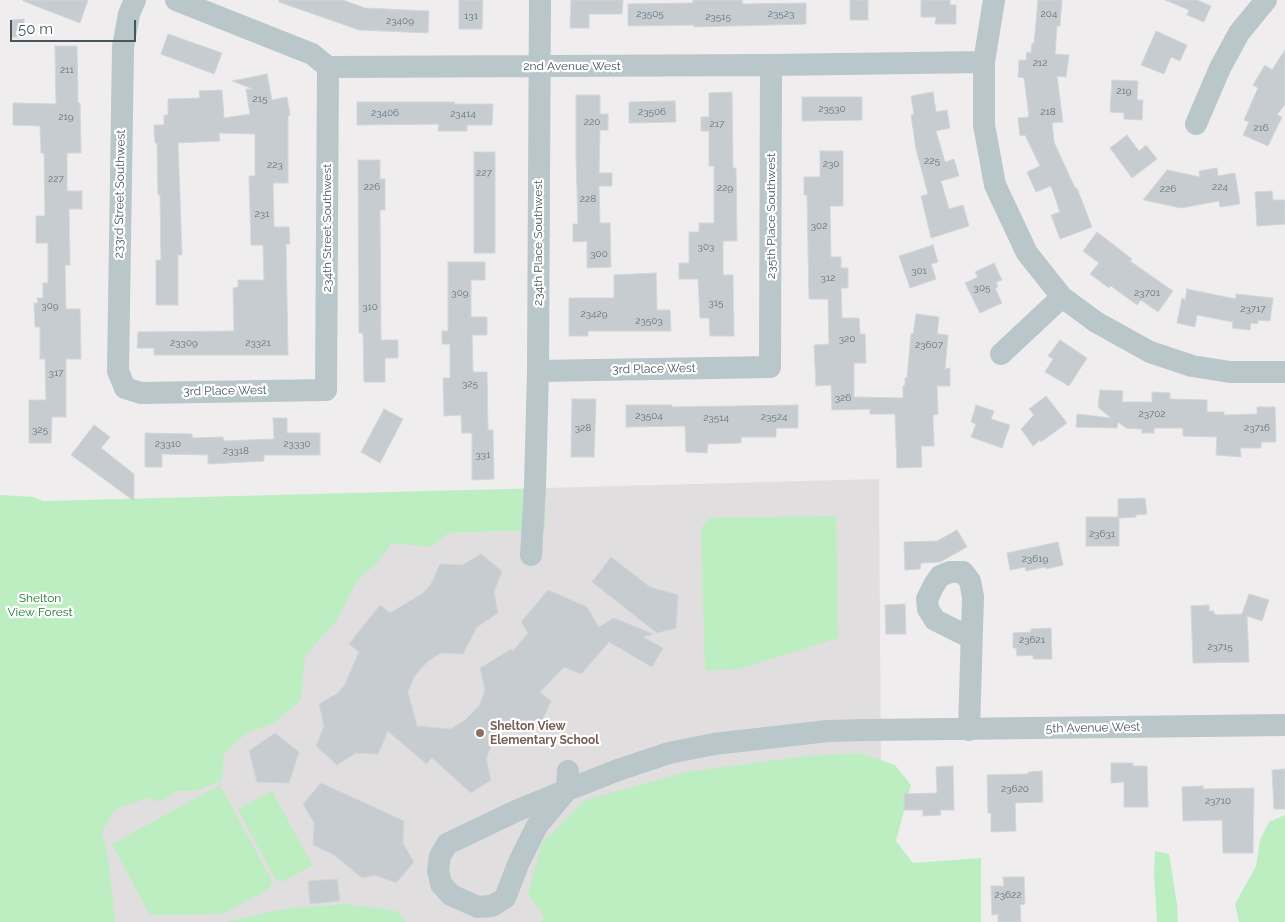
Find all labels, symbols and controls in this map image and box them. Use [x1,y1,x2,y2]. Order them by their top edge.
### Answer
house number: 23505 [636,8,664,20]
house number: 23523 [768,8,794,20]
house number: 204 [1041,8,1057,20]
scale bar [12,10,139,42]
house number: 131 [464,10,478,22]
house number: 23515 [705,11,731,23]
house number: 23409 [386,15,414,27]
text: 50 m [18,20,53,38]
house number: 212 [1033,57,1047,69]
street label: 2nd Avenue West [523,59,621,73]
house number: 211 [60,64,74,76]
house number: 219 [1116,85,1132,97]
house number: 215 [253,93,267,105]
house number: 23530 [818,103,846,115]
house number: 23506 [638,106,666,118]
house number: 218 [1040,106,1056,118]
house number: 23406 [371,107,399,119]
house number: 23414 [450,108,476,120]
house number: 219 [58,111,74,123]
house number: 220 [584,116,600,128]
house number: 217 [710,118,724,130]
house number: 216 [1253,122,1269,134]
street label: 233rd Street Southwest [112,129,128,259]
street label: 235th Place Southwest [764,153,778,279]
house number: 225 [924,155,940,167]
house number: 230 [823,158,839,170]
house number: 223 [267,159,283,171]
street label: 234th Street Southwest [320,164,334,292]
house number: 227 [476,167,492,179]
house number: 227 [48,173,64,185]
street label: 234th Place Southwest [531,180,545,306]
house number: 226 [364,181,380,193]
house number: 224 [1212,181,1228,193]
house number: 229 [717,182,733,194]
house number: 226 [1160,183,1176,195]
house number: 228 [580,193,596,205]
house number: 231 [255,208,269,220]
house number: 302 [811,220,827,232]
house number: 303 [698,241,714,253]
house number: 300 [590,248,608,260]
house number: 301 [911,265,927,277]
house number: 312 [821,272,835,284]
house number: 305 [974,282,990,294]
house number: 309 [451,287,469,299]
house number: 23701 [1134,287,1160,299]
house number: 315 [708,297,724,309]
house number: 309 [41,300,59,312]
house number: 310 [362,301,378,313]
house number: 23717 [1240,303,1266,315]
house number: 23429 [580,308,608,320]
house number: 23503 [635,315,663,327]
house number: 320 [839,333,855,345]
house number: 23309 [170,337,198,349]
house number: 23321 [245,337,271,349]
house number: 23607 [915,339,943,351]
street label: 3rd Place West [612,361,696,377]
house number: 317 [49,367,63,379]
house number: 325 [462,378,478,390]
street label: 3rd Place West [183,383,267,399]
house number: 326 [835,392,851,404]
house number: 23702 [1138,408,1166,420]
house number: 23504 [635,410,663,422]
house number: 23524 [761,411,787,423]
house number: 23514 [703,412,729,424]
house number: 328 [575,422,591,434]
house number: 23716 [1244,422,1270,434]
house number: 325 [32,424,48,436]
house number: 23310 [155,438,181,450]
house number: 23330 [283,438,311,450]
house number: 23318 [223,445,249,457]
house number: 331 [476,449,490,461]
house number: 23631 [1089,528,1115,540]
house number: 23619 [1022,553,1048,565]
park label: Shelton View Forest [7,591,73,619]
house number: 23621 [1019,634,1045,646]
house number: 23715 [1207,641,1233,653]
place label: Shelton View Elementary School [490,719,599,747]
street label: 5th Avenue West [1046,720,1140,736]
marker: Shelton View Elementary School [474,727,486,739]
house number: 23620 [1001,783,1029,795]
house number: 23710 [1205,795,1231,807]
house number: 23622 [995,889,1021,901]

